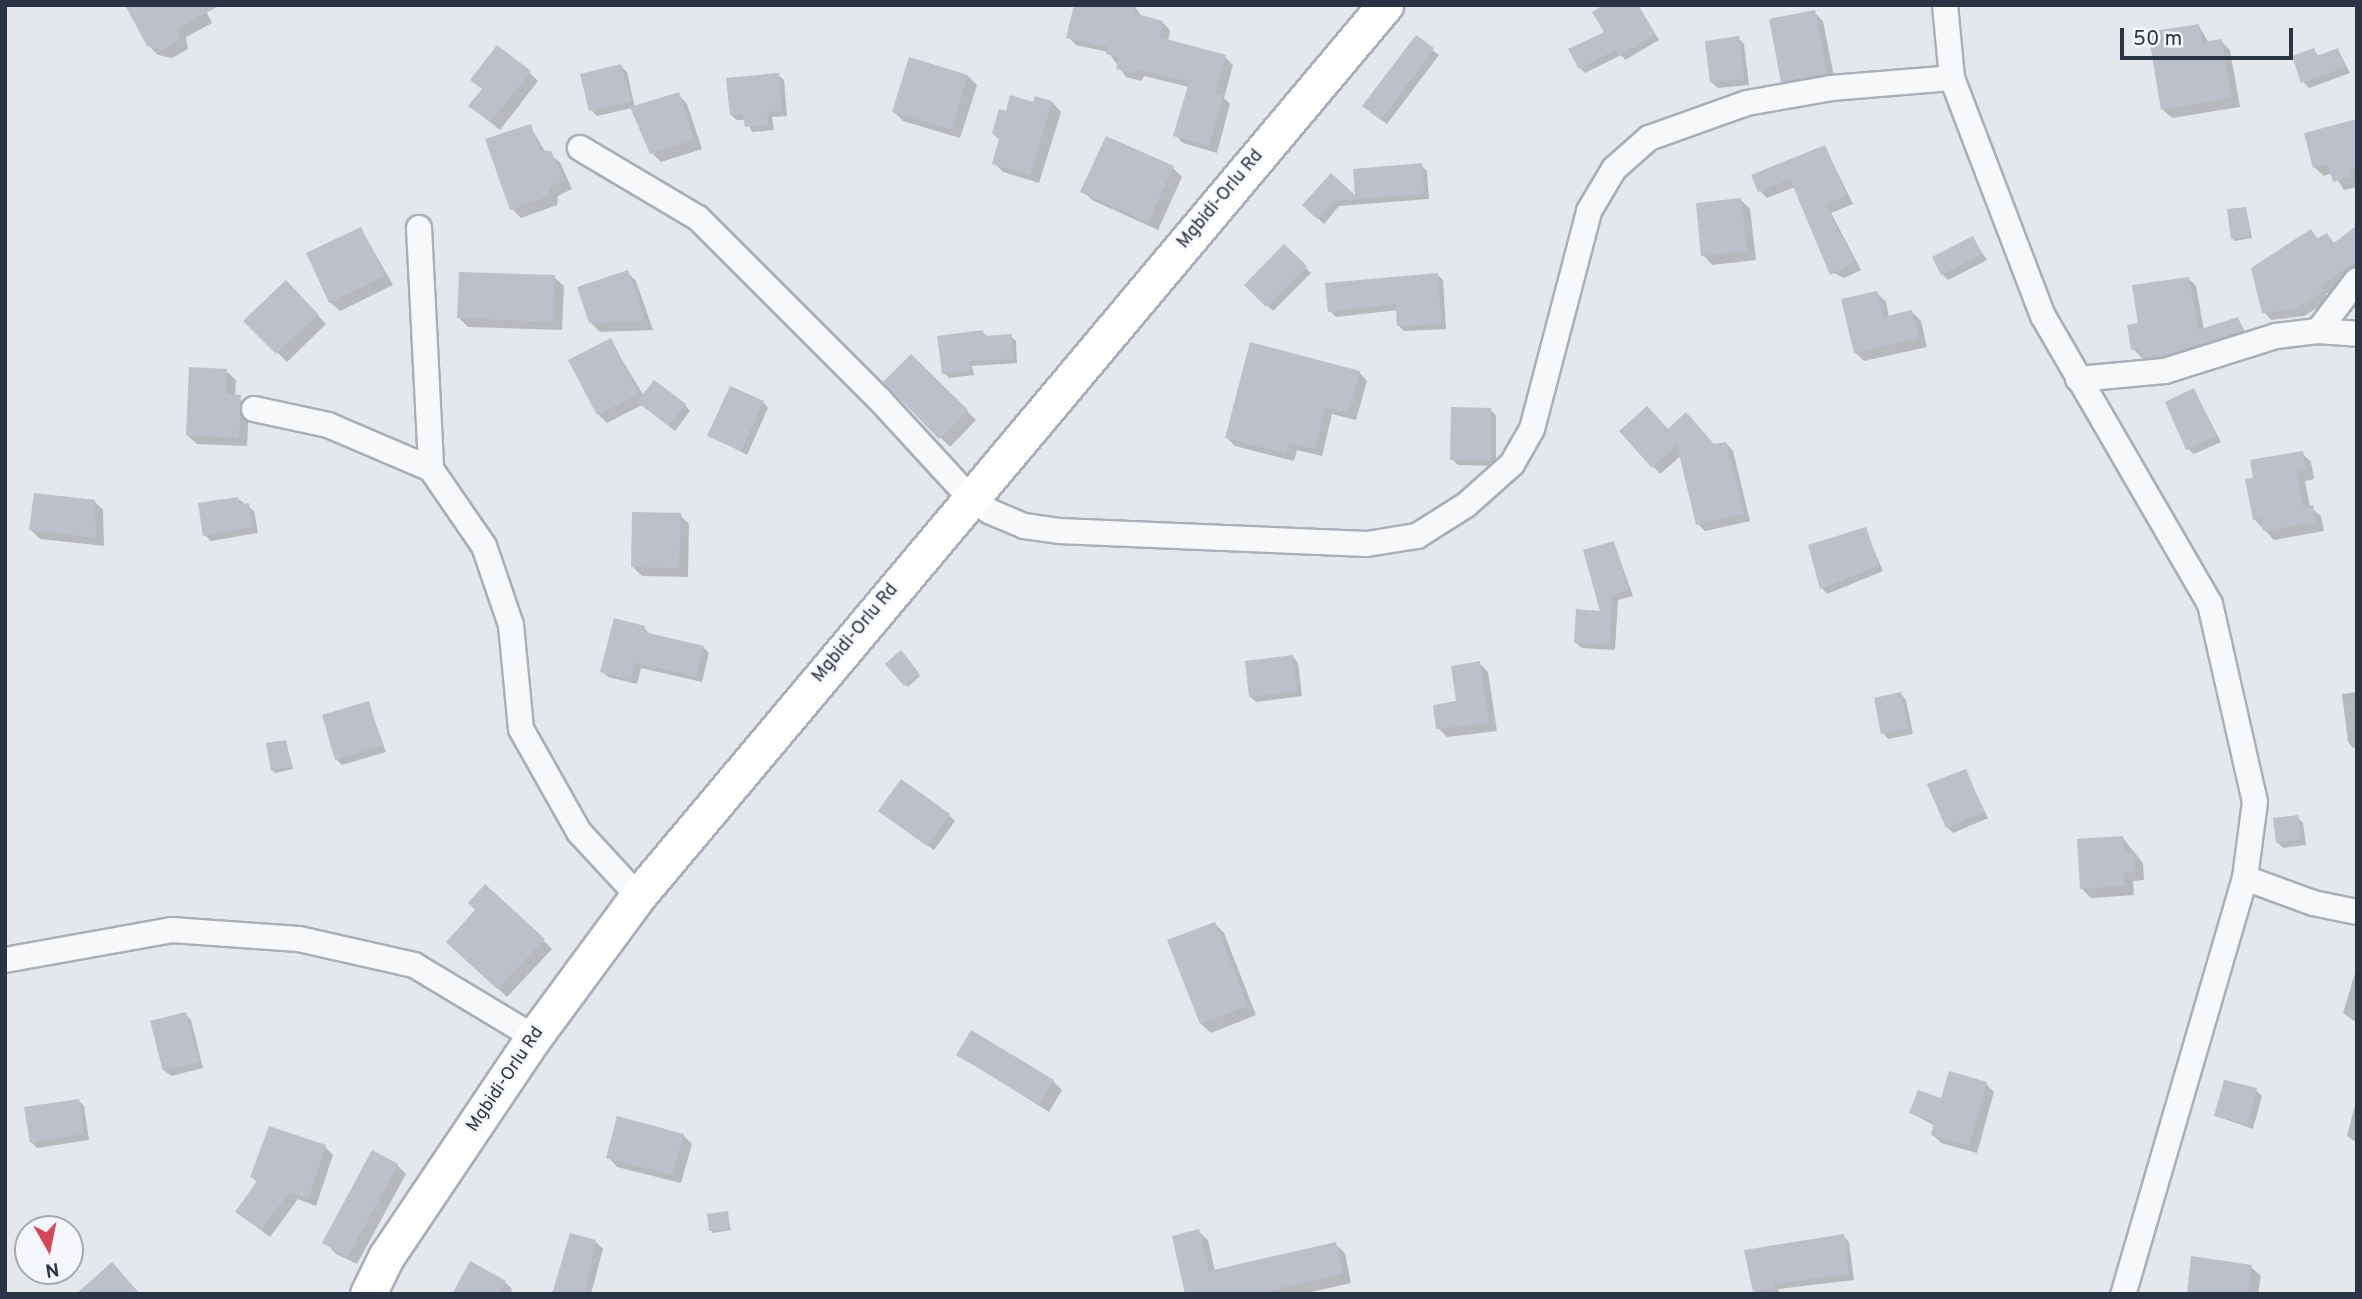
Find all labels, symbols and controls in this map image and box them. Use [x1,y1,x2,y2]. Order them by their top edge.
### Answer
scale bar [2124,14,2297,58]
text: 50 m [2133,26,2182,53]
street label: Mgbidi-Orlu Rd [1174,146,1268,254]
street label: Mgbidi-Orlu Rd [809,580,903,688]
street label: Mgbidi-Orlu Rd [463,1023,549,1137]
north arrow [14,1215,84,1285]
text: N [43,1256,61,1282]

